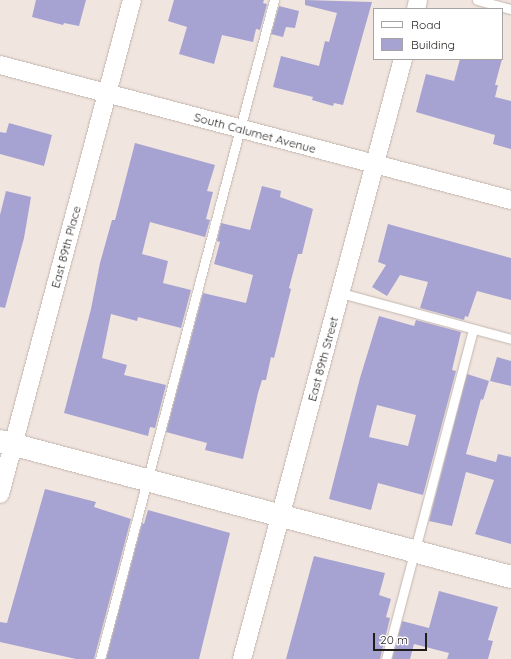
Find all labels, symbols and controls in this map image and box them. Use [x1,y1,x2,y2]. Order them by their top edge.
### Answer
legend [373,8,503,60]
text: Road [411,17,441,32]
text: Building [411,37,455,52]
street label: South Calumet Avenue [192,110,318,156]
street label: East 89th Place [48,204,84,290]
street label: East 89th Street [305,315,341,403]
scale bar [375,625,429,651]
text: 20 m [380,632,408,647]

